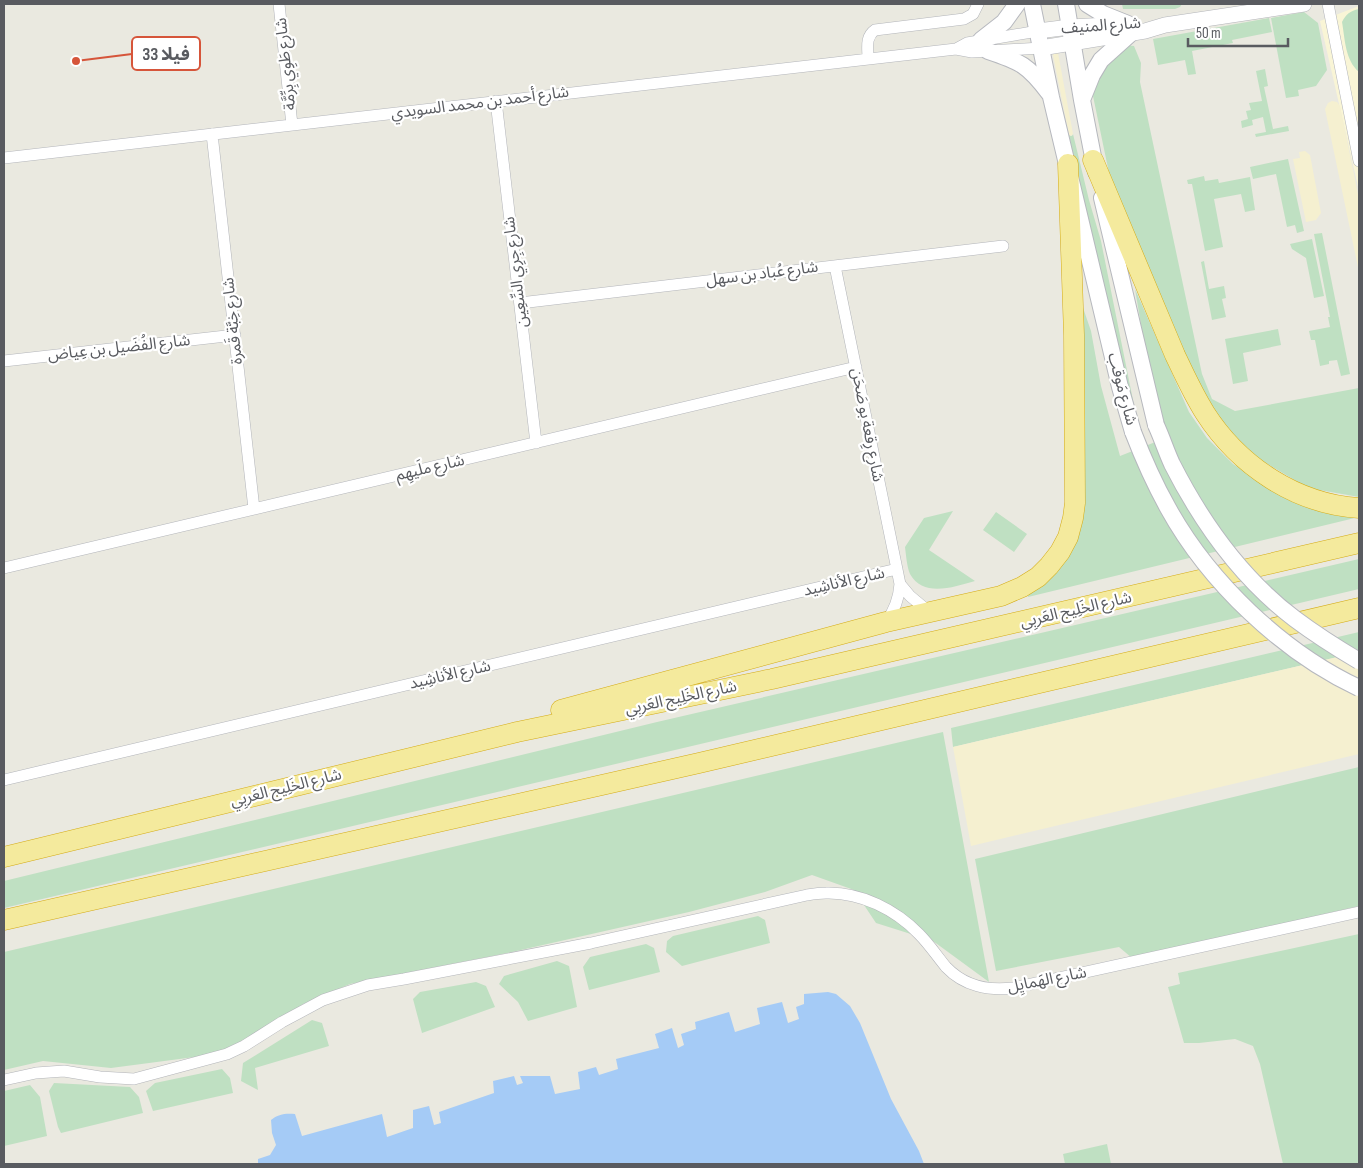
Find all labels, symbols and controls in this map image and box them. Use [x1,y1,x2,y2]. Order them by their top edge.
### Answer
street label: شارع المنيف [1060,14,1142,40]
scale bar [1188,15,1288,47]
street label: شارع طَوِي بِرِّمَّة [272,17,302,111]
text: 50 m [1196,24,1221,43]
callout: فيلا 33 [132,37,200,70]
text: فيلا 33 [142,44,190,65]
street label: شارع أحمد بن محمد السويدي [390,82,570,125]
street label: شارع جِرِي السِّعِين [500,215,534,329]
street label: شارع عُباد بن سهل [705,258,819,292]
street label: شارع خِبَّة قَمرة [217,276,249,366]
street label: شارع الفُضَيل بن عِياض [47,330,191,367]
street label: شارع مَوقب [1101,351,1141,428]
street label: شارع رِقعة بو صَحَن [845,366,887,484]
street label: شارع ملَيهِم [393,449,467,487]
street label: شارع الأناشِيد [802,563,887,603]
street label: شارع الخَلِيج العَربِي [1018,588,1134,634]
street label: شارع الأناشِيد [408,656,493,696]
street label: شارع الخَلِيج العَربِي [623,677,739,721]
street label: شارع الخَلِيج العَربِي [228,765,344,813]
street label: شارع الهَمايِل [1006,963,1089,999]

